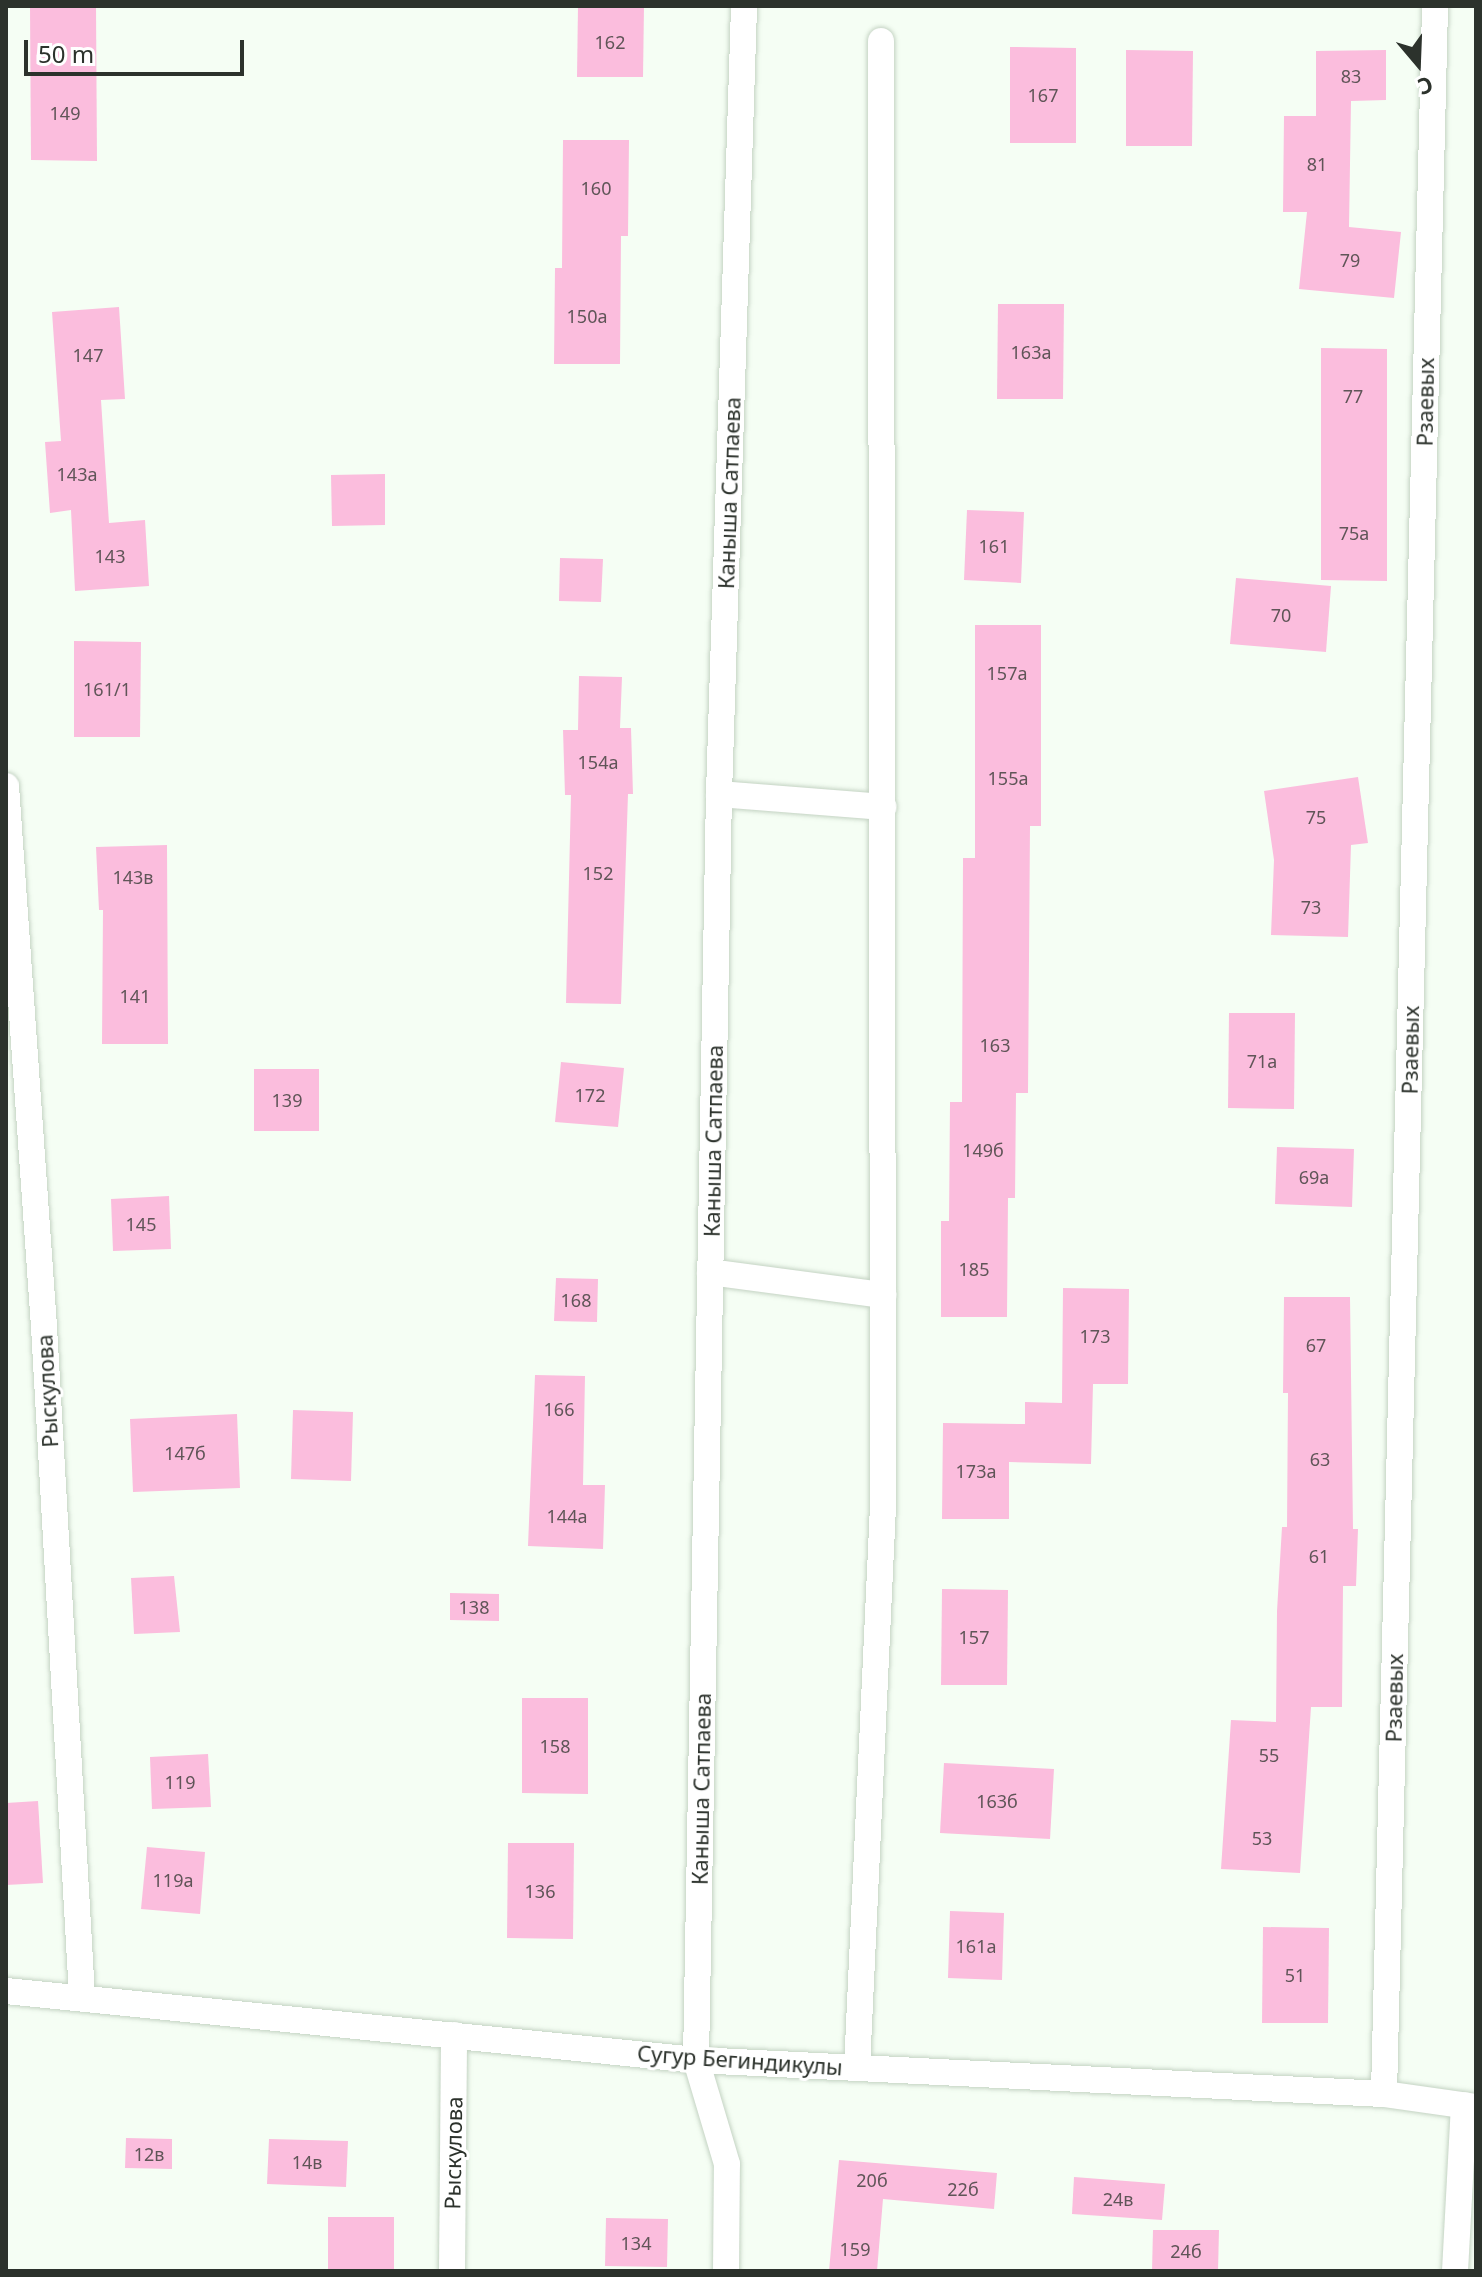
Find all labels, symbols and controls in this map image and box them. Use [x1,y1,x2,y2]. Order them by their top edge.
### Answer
scale bar [28,24,248,74]
north arrow [1378,24,1458,104]
house number: 162 [595,31,625,53]
text: 50 m [38,37,94,70]
house number: 83 [1341,65,1361,87]
text: С [1414,70,1437,103]
house number: 167 [1028,84,1058,106]
house number: 149 [50,102,80,124]
house number: 81 [1307,153,1327,175]
house number: 160 [581,177,611,199]
house number: 79 [1340,249,1360,271]
house number: 150а [567,305,607,327]
house number: 163а [1011,341,1051,363]
house number: 147 [73,344,103,366]
street label: Рзаевых [1411,357,1439,447]
house number: 77 [1343,385,1363,407]
street label: Каныша Сатпаева [712,396,746,590]
house number: 143а [57,463,97,485]
house number: 75а [1339,522,1369,544]
house number: 161 [979,535,1009,557]
house number: 143 [95,545,125,567]
house number: 70 [1271,604,1291,626]
house number: 157а [987,662,1027,684]
house number: 161/1 [83,678,131,700]
house number: 154а [578,751,618,773]
house number: 155а [988,767,1028,789]
house number: 75 [1306,806,1326,828]
house number: 152 [583,862,613,884]
house number: 143в [112,866,154,888]
house number: 73 [1301,896,1321,918]
house number: 141 [120,985,150,1007]
street label: Рзаевых [1396,1005,1424,1095]
house number: 163 [980,1034,1010,1056]
street label: Каныша Сатпаева [698,1045,728,1237]
house number: 71а [1247,1050,1277,1072]
house number: 172 [575,1084,605,1106]
house number: 139 [272,1089,302,1111]
house number: 149б [962,1139,1004,1161]
house number: 69а [1299,1166,1329,1188]
house number: 145 [126,1213,156,1235]
house number: 185 [959,1258,989,1280]
house number: 168 [561,1289,591,1311]
house number: 173 [1080,1325,1110,1347]
street label: Рыскулова [31,1334,63,1448]
house number: 67 [1306,1334,1326,1356]
house number: 166 [544,1398,574,1420]
house number: 147б [164,1442,206,1464]
house number: 63 [1310,1448,1330,1470]
house number: 173а [956,1460,996,1482]
house number: 144а [547,1505,587,1527]
house number: 61 [1309,1545,1329,1567]
house number: 138 [459,1596,489,1618]
house number: 157 [959,1626,989,1648]
street label: Рзаевых [1380,1653,1408,1743]
street label: Каныша Сатпаева [686,1693,716,1885]
house number: 158 [540,1735,570,1757]
house number: 55 [1259,1744,1279,1766]
house number: 119 [165,1771,195,1793]
house number: 163б [976,1790,1018,1812]
house number: 53 [1252,1827,1272,1849]
house number: 119а [153,1869,193,1891]
house number: 136 [525,1880,555,1902]
house number: 161а [956,1935,996,1957]
house number: 51 [1285,1964,1305,1986]
street label: Сугур Бегиндикулы [636,2040,844,2080]
street label: Рыскулова [439,2096,467,2210]
house number: 12в [134,2143,164,2165]
house number: 14в [292,2151,322,2173]
house number: 20б [856,2169,888,2191]
house number: 22б [947,2178,979,2200]
house number: 24в [1103,2188,1133,2210]
house number: 134 [621,2232,651,2254]
house number: 159 [840,2238,870,2260]
house number: 24б [1170,2240,1202,2262]

